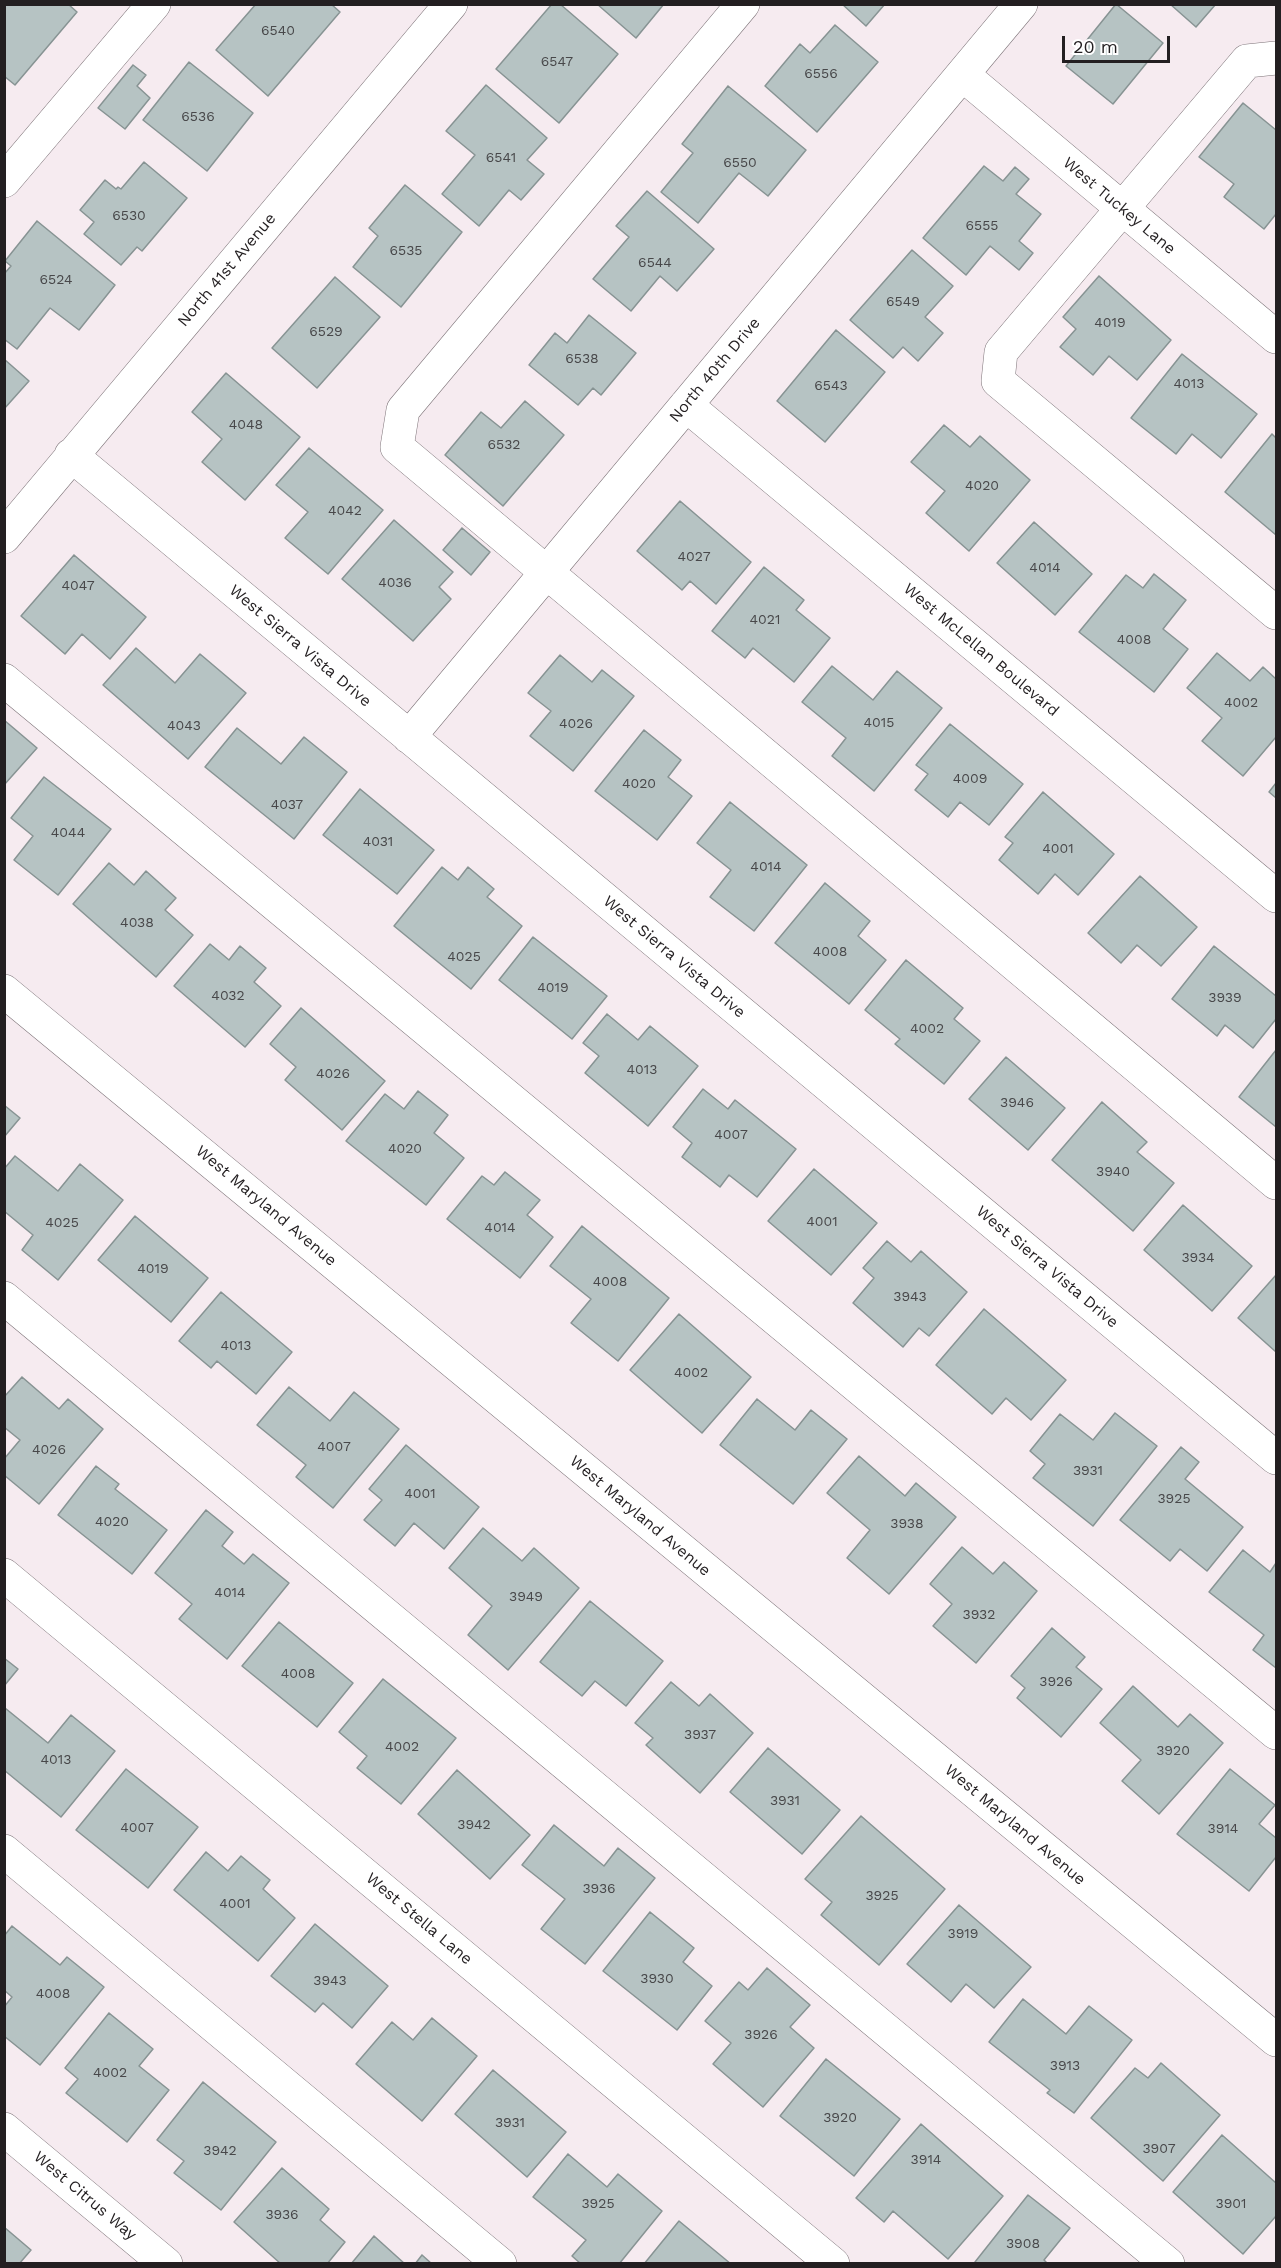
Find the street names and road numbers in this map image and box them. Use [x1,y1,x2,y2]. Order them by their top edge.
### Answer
street label: West Tuckey Lane [1059,153,1179,259]
street label: North 41st Avenue [174,209,280,331]
street label: North 40th Drive [666,314,764,426]
street label: West McLellan Boulevard [899,579,1063,721]
street label: West Sierra Vista Drive [225,581,375,711]
street label: West Sierra Vista Drive [599,892,749,1022]
street label: West Maryland Avenue [192,1141,340,1271]
street label: West Sierra Vista Drive [972,1202,1122,1332]
street label: West Maryland Avenue [566,1451,714,1581]
street label: West Maryland Avenue [941,1760,1089,1890]
street label: West Stella Lane [362,1869,476,1969]
street label: West Citrus Way [30,2147,140,2245]

